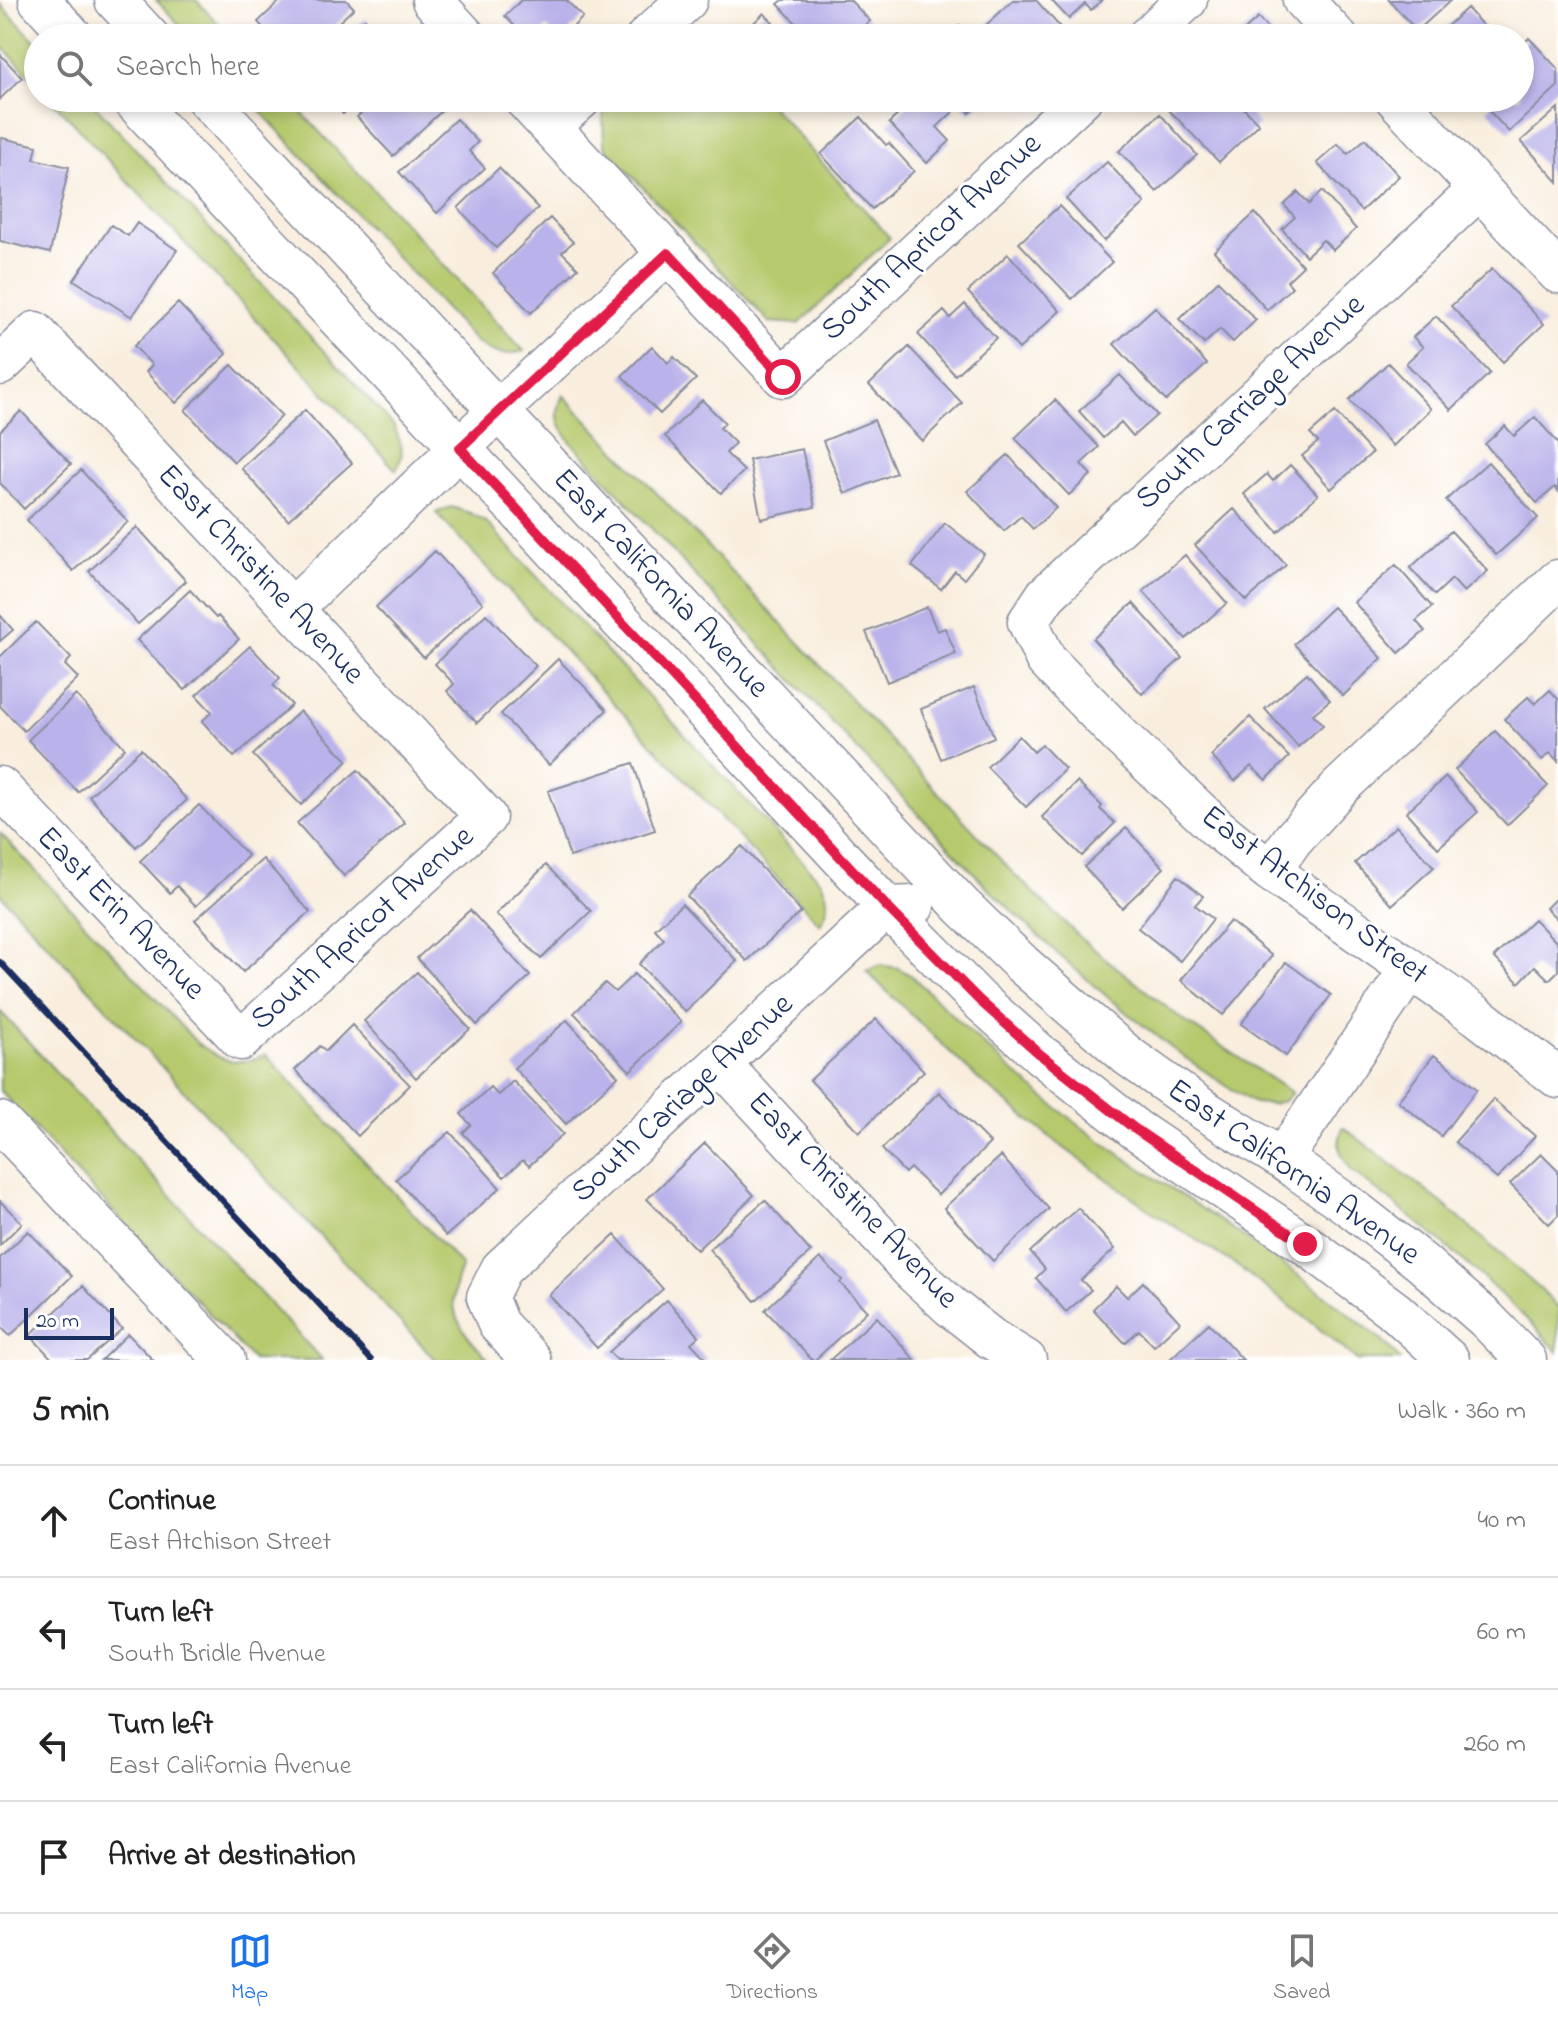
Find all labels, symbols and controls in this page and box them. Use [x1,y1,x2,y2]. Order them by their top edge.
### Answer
search box [24,24,1534,112]
icon: search [52,46,96,90]
text: Search here [116,46,260,90]
street label: South Apricot Avenue [811,122,1054,353]
street label: South Carriage Avenue [1125,283,1377,522]
route start [765,359,801,395]
street label: East Christine Avenue [145,454,375,696]
street label: East California Avenue [541,458,780,710]
street label: East Atchison Street [1190,795,1438,998]
street label: South Apricot Avenue [240,815,486,1043]
street label: East Erin Avenue [25,816,216,1012]
street label: South Cariage Avenue [561,983,805,1215]
street label: East California Avenue [1157,1068,1430,1279]
street label: East Christine Avenue [735,1082,969,1321]
route end [1287,1226,1323,1262]
scale bar [24,1304,114,1340]
text: 20 m [36,1306,79,1338]
text: 5 min [32,1387,109,1437]
text: Walk · 360 m [1397,1393,1526,1431]
text: Continue [108,1480,216,1524]
icon: ahead [32,1499,76,1543]
text: 40 m [1477,1502,1526,1540]
text: East Atchison Street [108,1524,331,1562]
text: Turn left [108,1592,213,1636]
icon: left [32,1611,76,1655]
text: 60 m [1477,1614,1526,1652]
text: South Bridle Avenue [108,1636,326,1674]
text: Turn left [108,1704,213,1748]
icon: left [32,1723,76,1767]
text: 260 m [1464,1726,1526,1764]
text: East California Avenue [108,1748,352,1786]
icon: arrive [32,1835,76,1879]
text: Arrive at destination [108,1835,356,1879]
tab: Map [228,1929,272,2009]
tab: Directions [727,1929,818,2009]
tab: Saved [1273,1929,1330,2009]

